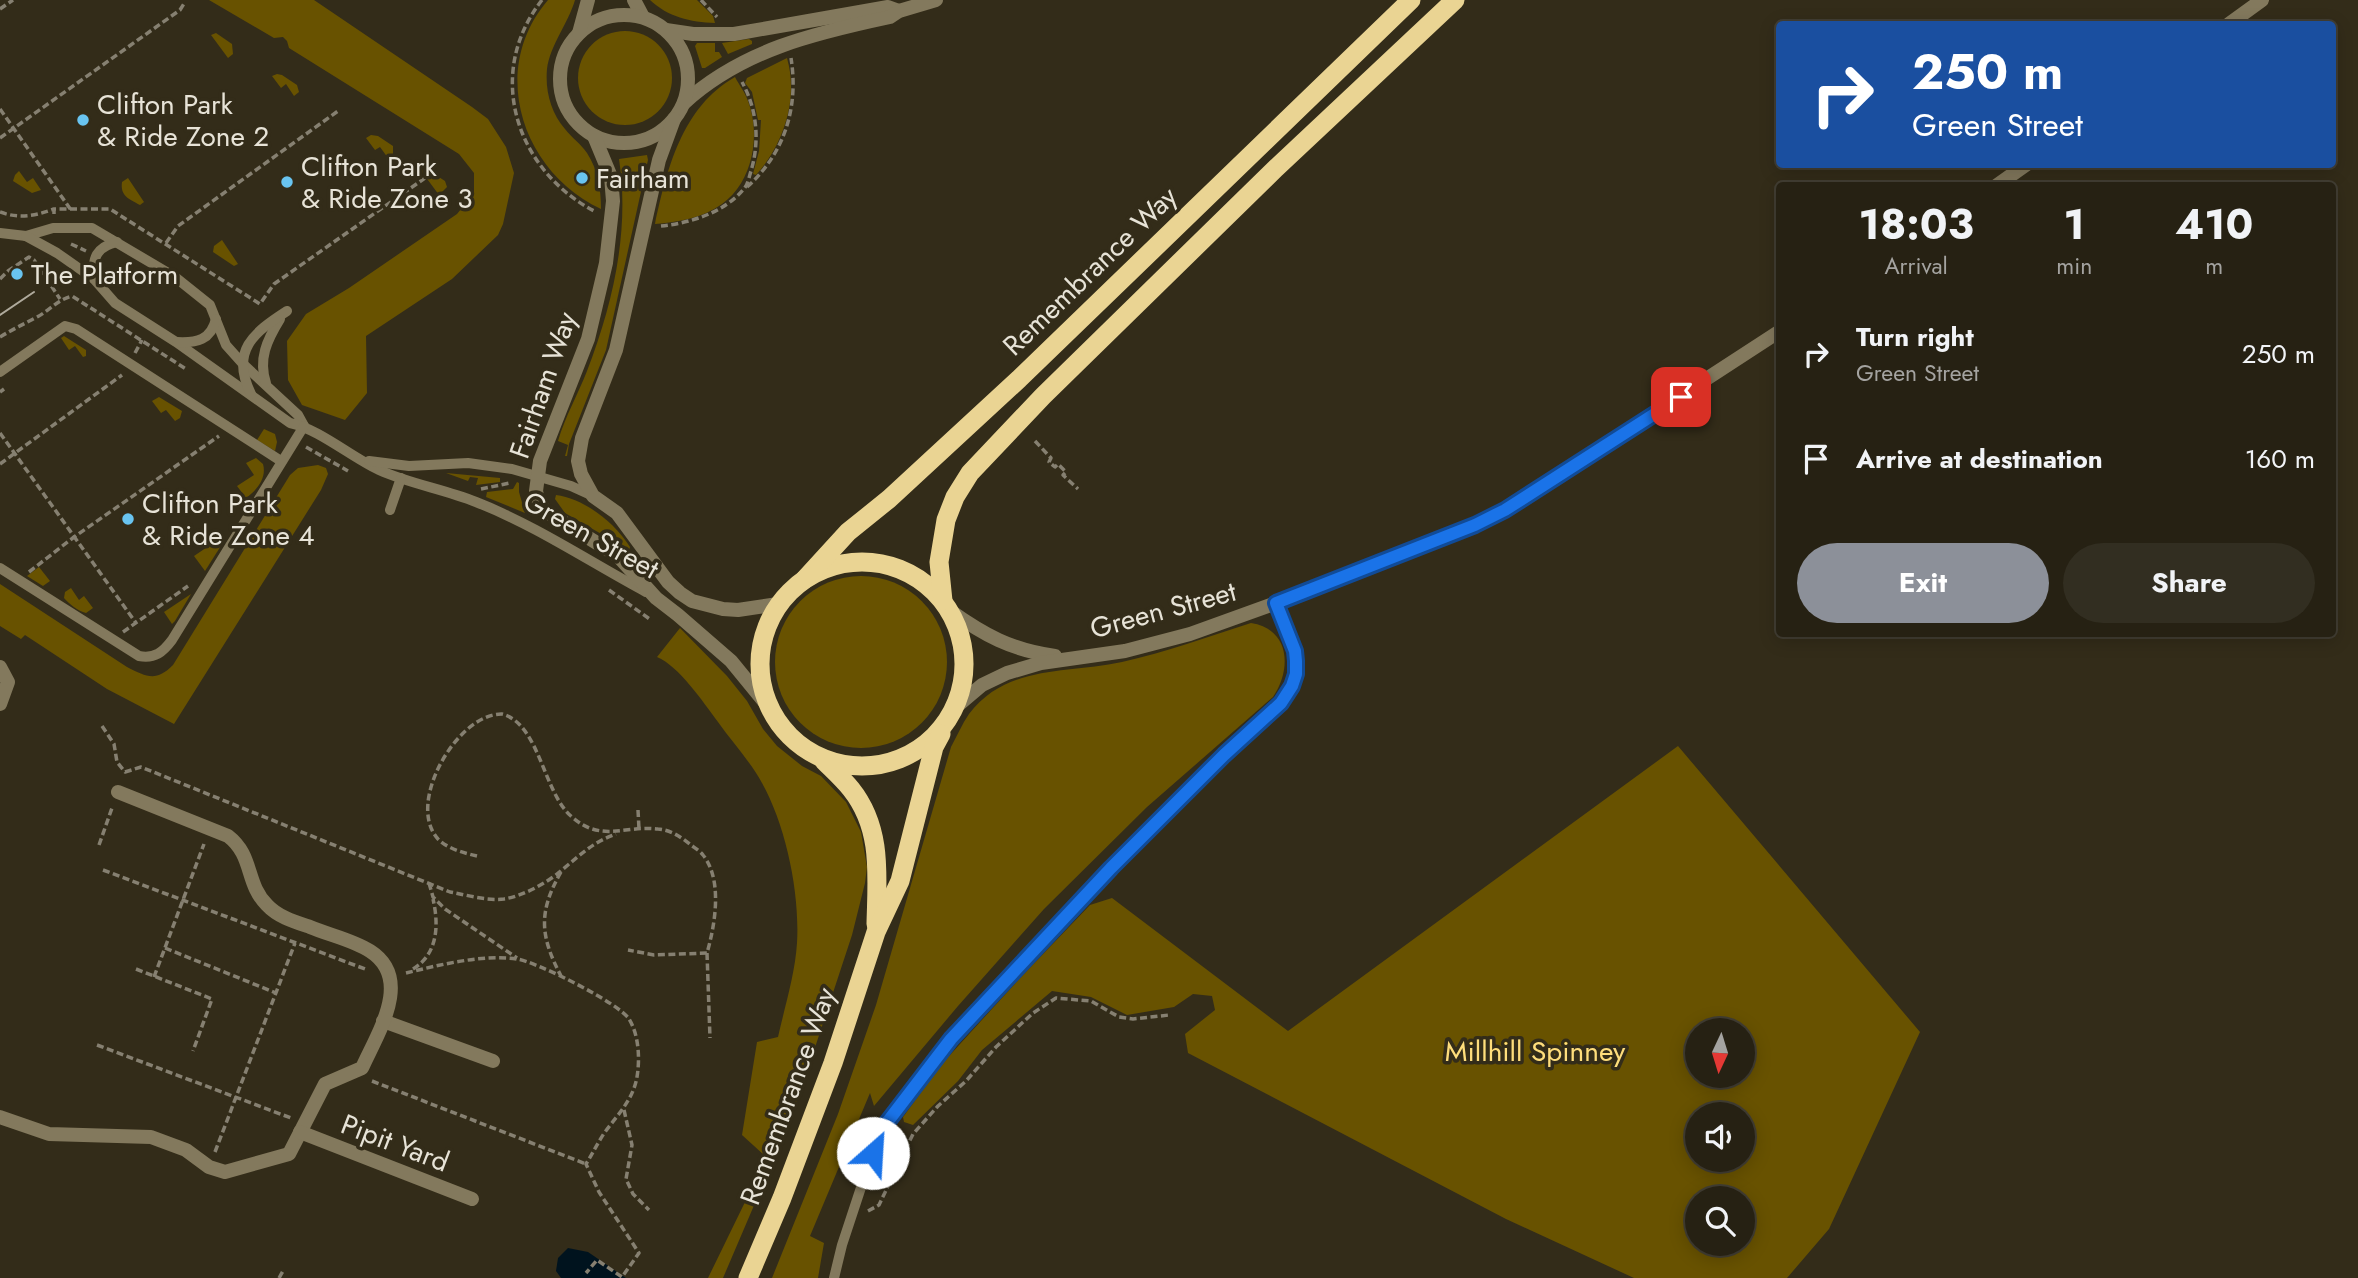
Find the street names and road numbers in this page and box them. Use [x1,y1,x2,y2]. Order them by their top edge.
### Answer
street label: Remembrance Way [993,176,1187,365]
street label: Fairham Way [499,306,587,464]
street label: Green Street [516,481,667,589]
street label: Green Street [1085,571,1241,649]
street label: Remembrance Way [730,981,847,1210]
street label: Pipit Yard [335,1104,455,1182]

